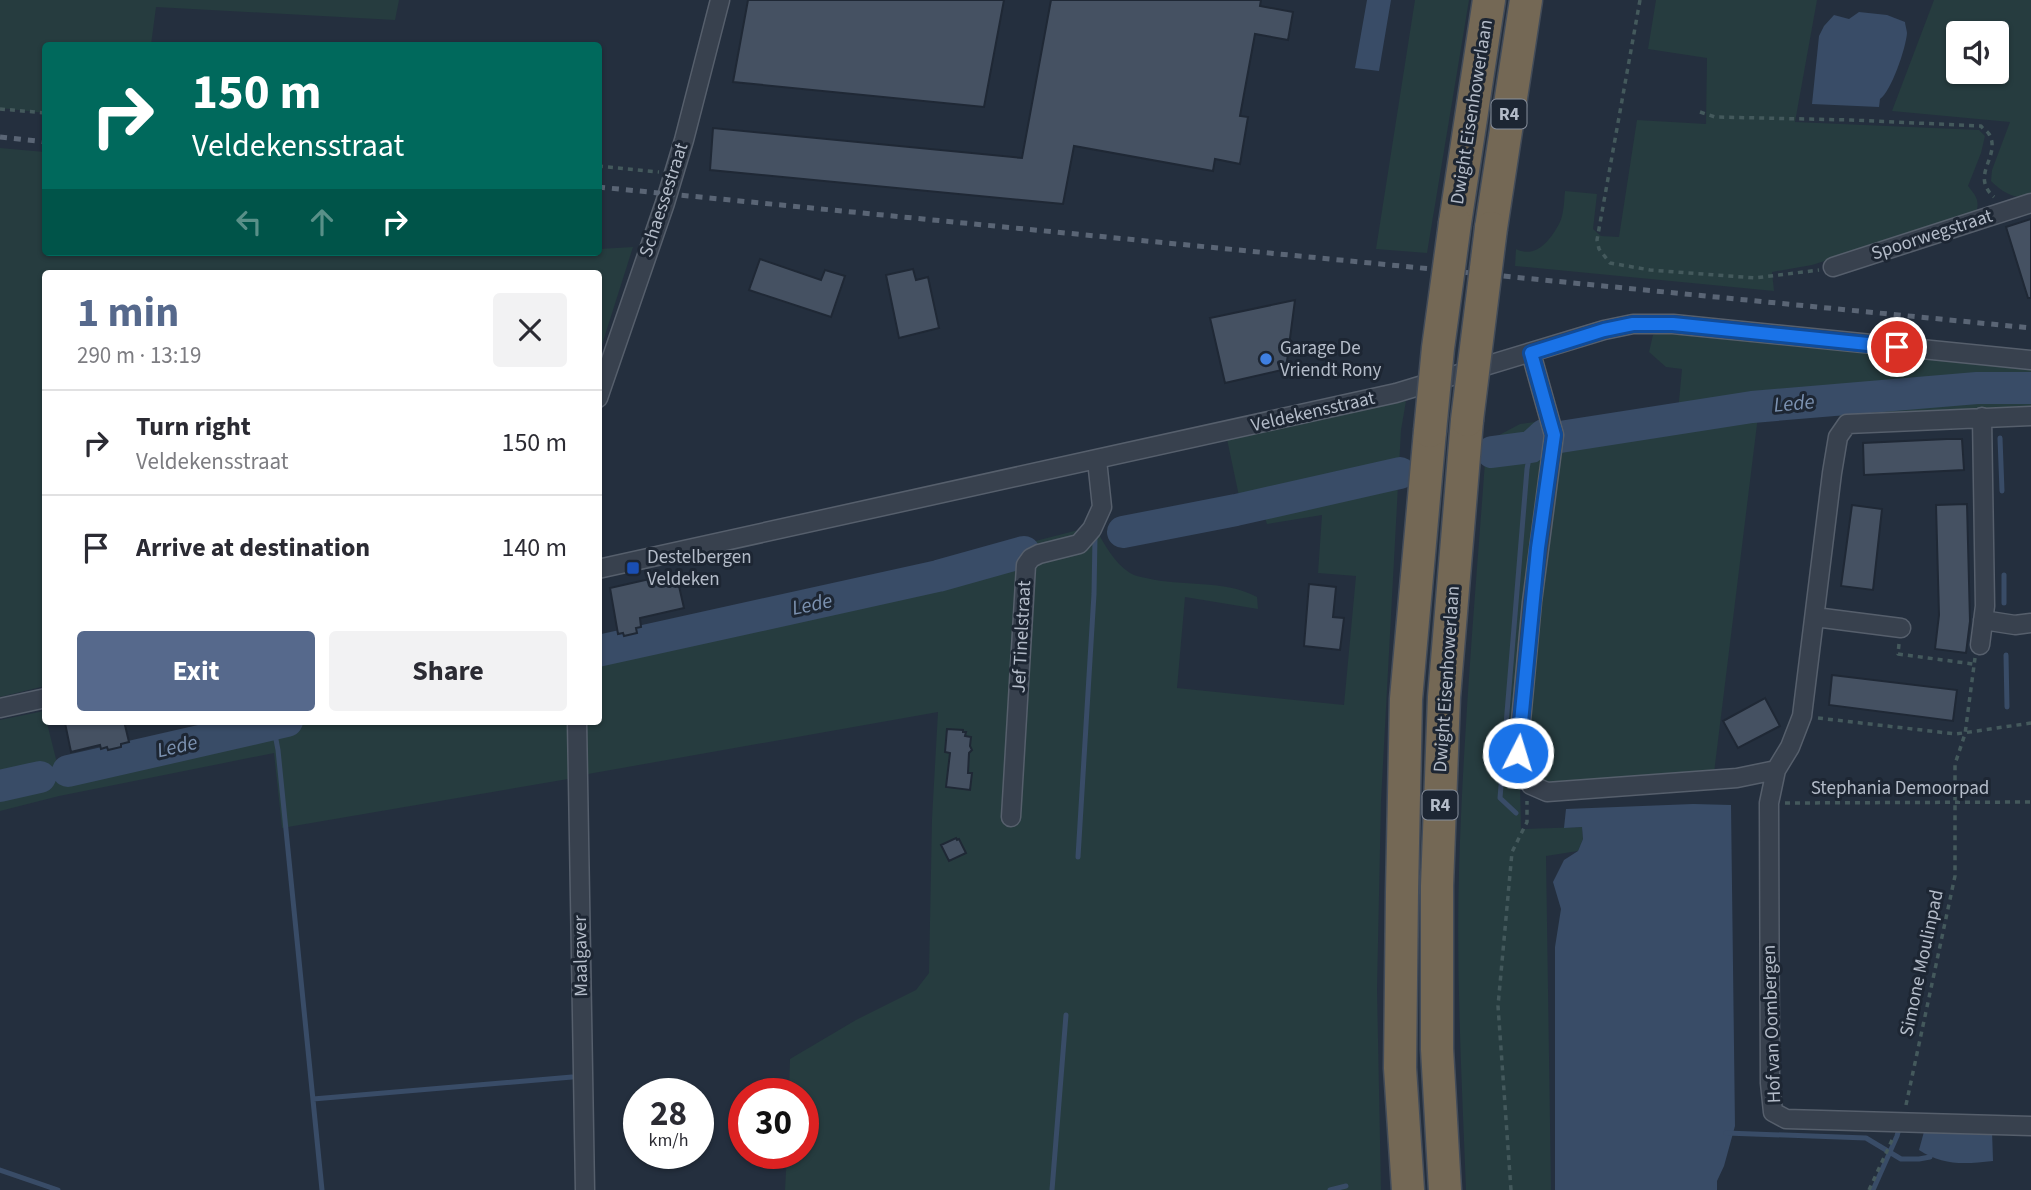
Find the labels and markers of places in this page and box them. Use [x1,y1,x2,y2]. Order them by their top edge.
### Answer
pin [1867,317,1927,377]
place label: Garage De Vriendt Rony [1280,335,1382,384]
marker: Garage De Vriendt Rony [1258,351,1274,367]
place label: Destelbergen Veldeken [647,544,752,593]
marker: Destelbergen Veldeken [625,560,641,576]

